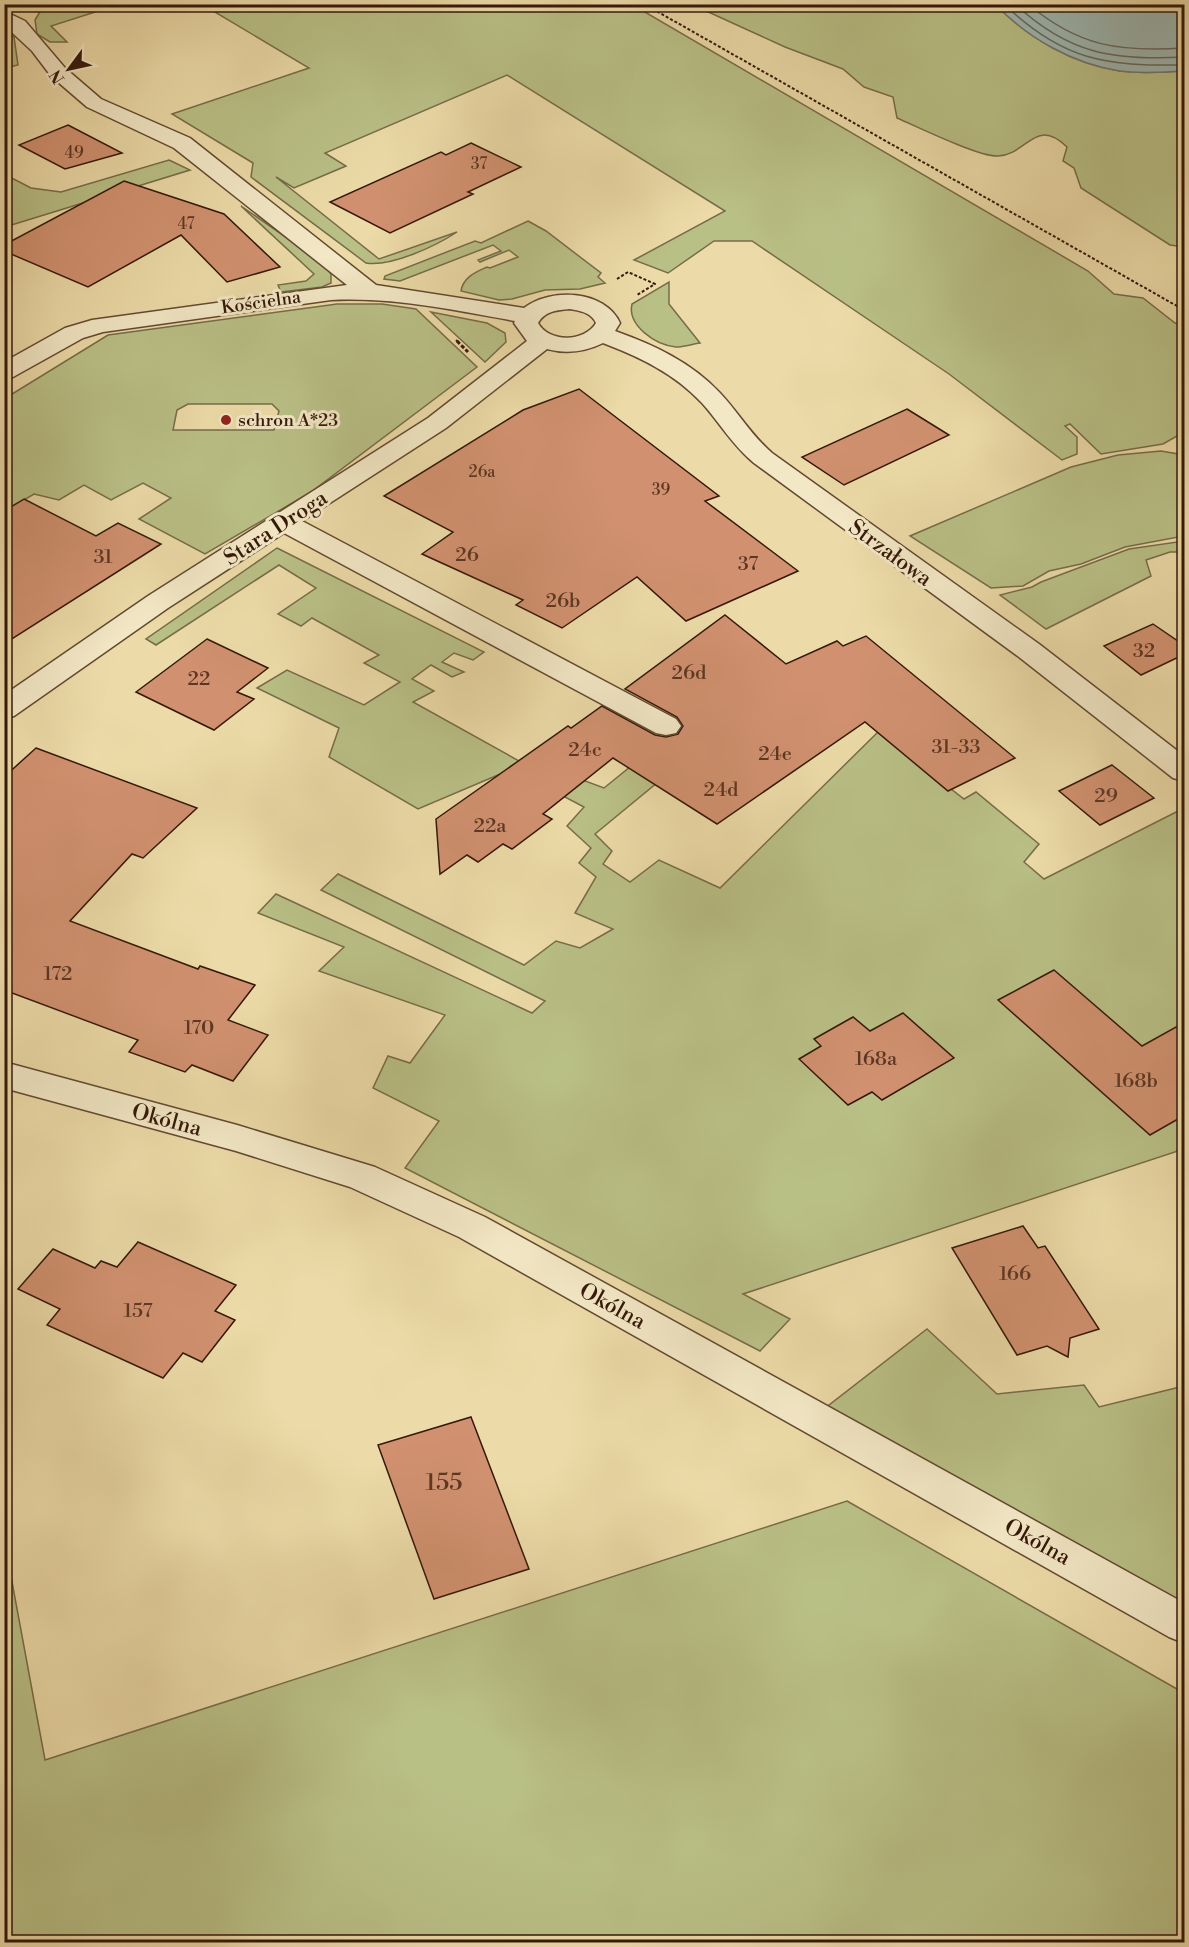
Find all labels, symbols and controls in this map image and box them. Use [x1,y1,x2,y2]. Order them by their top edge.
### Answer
north arrow [39,39,99,99]
text: N [45,66,69,87]
house number: 49 [64,143,84,163]
house number: 37 [471,154,487,174]
house number: 47 [178,214,194,234]
street label: Kościelna [220,285,303,319]
place label: schron A*23 [238,409,338,432]
marker: schron A*23 [219,413,233,427]
house number: 26a [469,462,496,482]
house number: 39 [652,480,671,500]
street label: Stara Droga [219,484,333,572]
street label: Strzałowa [843,514,938,593]
house number: 26 [455,543,479,568]
house number: 31 [93,545,113,570]
house number: 37 [738,552,758,577]
house number: 26b [546,589,580,614]
house number: 32 [1133,639,1155,664]
house number: 26d [672,661,707,686]
house number: 22 [188,667,210,692]
house number: 31-33 [931,735,981,760]
house number: 24c [568,738,602,763]
house number: 24e [758,742,792,767]
house number: 24d [704,778,739,803]
house number: 29 [1094,784,1118,809]
house number: 22a [474,814,507,839]
house number: 172 [44,962,72,987]
house number: 170 [184,1016,214,1041]
house number: 168a [855,1047,898,1072]
house number: 168b [1114,1069,1158,1094]
street label: Okólna [129,1098,205,1143]
house number: 166 [999,1262,1031,1287]
street label: Okólna [574,1277,651,1336]
house number: 157 [124,1299,153,1324]
house number: 155 [426,1468,462,1498]
street label: Okólna [999,1513,1076,1572]

